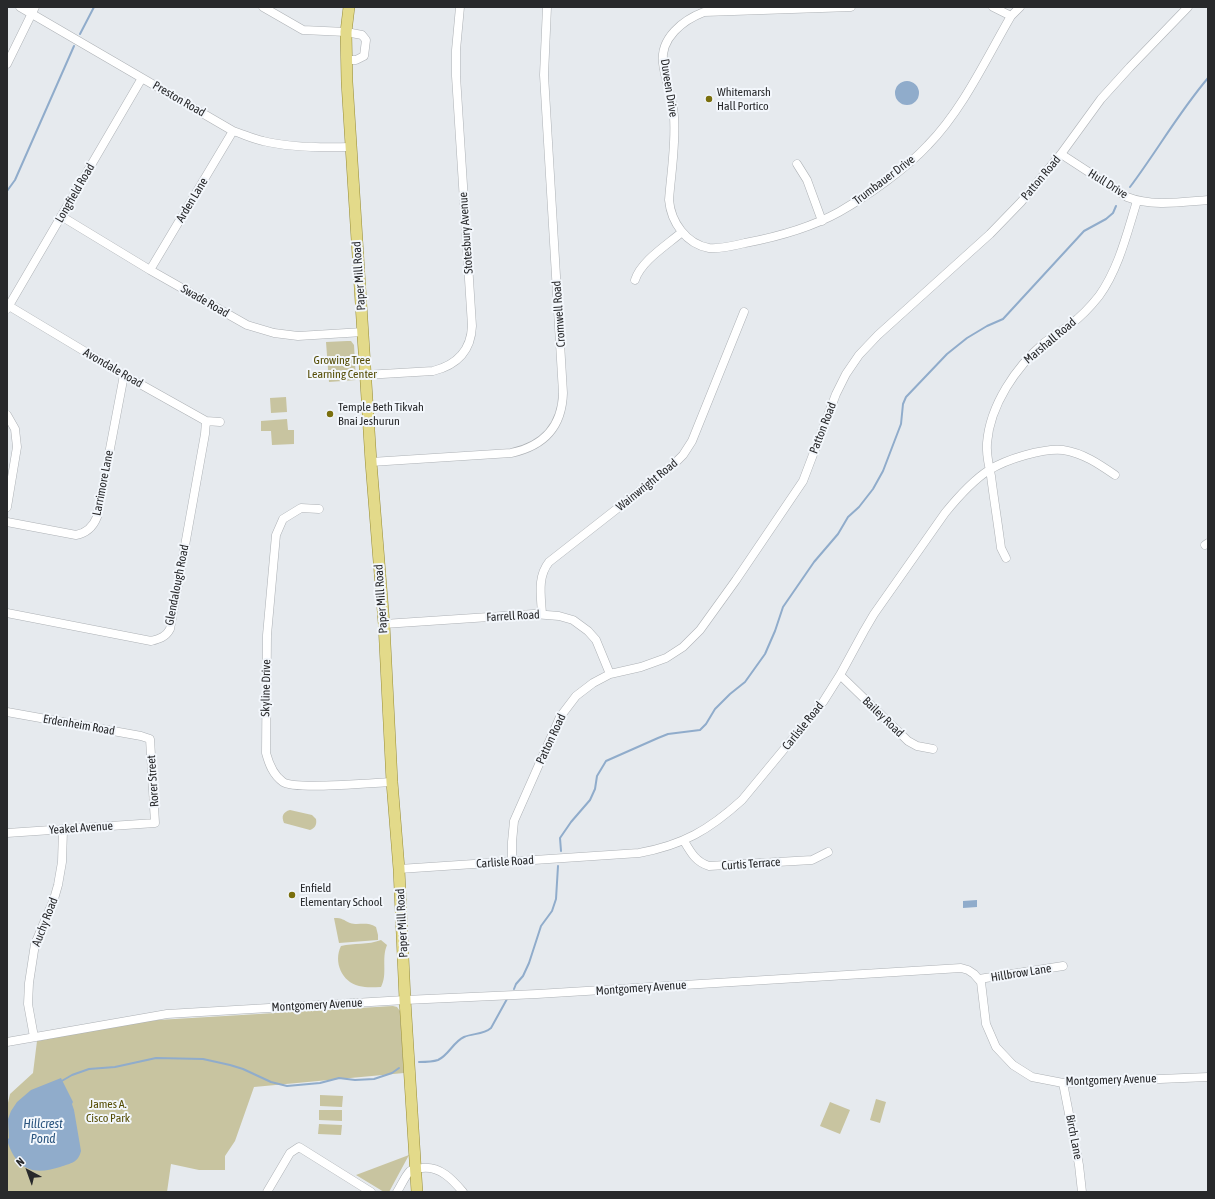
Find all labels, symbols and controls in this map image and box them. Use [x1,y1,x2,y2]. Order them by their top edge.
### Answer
street label: Duveen Drive [657,58,681,118]
street label: Preston Road [150,78,208,120]
place label: Whitemarsh Hall Portico [717,85,771,113]
marker: Whitemarsh Hall Portico [704,94,714,104]
street label: Trumbauer Drive [850,152,918,208]
street label: Patton Road [1018,153,1064,203]
street label: Longfield Road [52,161,98,225]
street label: Hull Drive [1086,166,1130,202]
street label: Arden Lane [173,175,211,225]
street label: Stotesbury Avenue [456,192,476,274]
street label: Paper Mill Road [349,241,369,311]
street label: Cromwell Road [549,280,569,348]
street label: Swade Road [178,281,232,321]
street label: Marshall Road [1021,315,1079,367]
street label: Avondale Road [81,345,145,391]
park label: Growing Tree Learning Center [307,353,377,381]
place label: Temple Beth Tikvah Bnai Jeshurun [338,400,424,428]
street label: Patton Road [807,400,839,456]
marker: Temple Beth Tikvah Bnai Jeshurun [325,409,335,419]
street label: Larrimore Lane [90,449,116,517]
street label: Wainwright Road [613,456,681,514]
street label: Glendalough Road [162,543,192,627]
street label: Paper Mill Road [371,564,391,634]
street label: Farrell Road [486,607,540,625]
street label: Skyline Drive [258,659,274,717]
street label: Bailey Road [859,694,907,740]
street label: Carlisle Road [779,699,827,753]
street label: Patton Road [533,711,569,767]
street label: Erdenheim Road [42,712,116,738]
street label: Rorer Street [144,754,162,808]
street label: Yeakel Avenue [48,819,114,837]
street label: Carlisle Road [476,853,534,871]
street label: Curtis Terrace [721,855,781,873]
place label: Enfield Elementary School [300,881,382,909]
street label: Paper Mill Road [393,888,411,958]
marker: Enfield Elementary School [287,890,297,900]
street label: Auchy Road [29,895,61,949]
street label: Hillbrow Lane [990,961,1052,985]
street label: Montgomery Avenue [595,978,687,998]
street label: Montgomery Avenue [271,995,363,1015]
street label: Montgomery Avenue [1065,1071,1157,1089]
park label: James A. Cisco Park [86,1097,130,1125]
street label: Birch Lane [1063,1113,1085,1161]
water label: Hillcrest Pond [23,1116,63,1147]
north arrow [8,1151,48,1191]
text: N [14,1155,27,1169]

